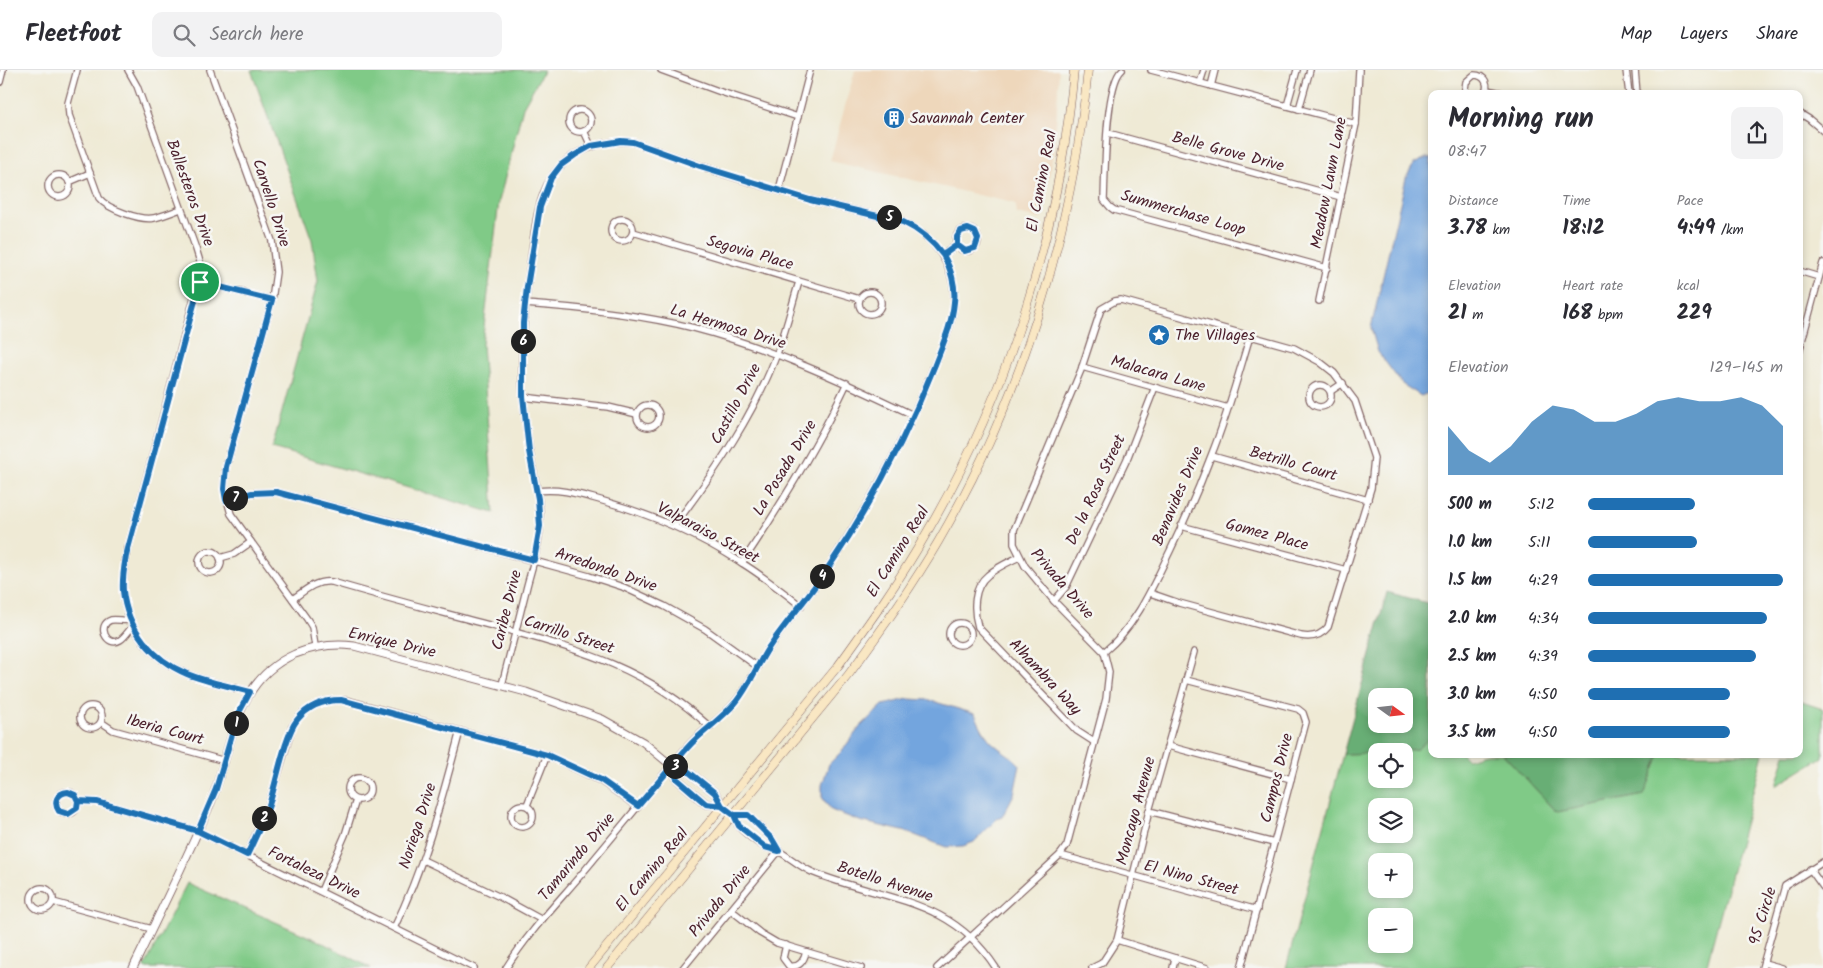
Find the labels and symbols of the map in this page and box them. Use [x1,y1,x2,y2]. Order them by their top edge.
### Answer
building icon: Savannah Center [882,106,906,130]
place label: Savannah Center [910,106,1026,131]
street label: Meadow Lawn Lane [1304,115,1354,251]
street label: Belle Grove Drive [1169,125,1287,179]
street label: El Camino Real [1020,128,1064,234]
street label: Ballesteros Drive [159,136,221,250]
street label: Carvello Drive [245,156,297,250]
street label: Summerchase Loop [1118,183,1249,243]
pin: 5 [876,204,902,230]
street label: Segovia Place [704,229,796,277]
pin [179,261,221,303]
street label: La Hermosa Drive [667,298,789,356]
place icon: The Villages [1147,323,1171,347]
place label: The Villages [1175,323,1255,348]
pin: 6 [510,328,536,354]
street label: Malacara Lane [1108,349,1208,399]
street label: Castillo Drive [704,359,768,449]
street label: La Posada Drive [746,415,824,521]
street label: De la Rosa Street [1059,430,1133,550]
street label: Betrillo Court [1246,440,1341,489]
street label: Benavides Drive [1146,442,1210,550]
pin: 7 [222,486,248,510]
street label: Valparaiso Street [652,495,764,571]
street label: El Camino Real [860,501,936,603]
street label: Gomez Place [1223,512,1311,558]
street label: Arredondo Drive [552,541,660,599]
street label: Privada Drive [1024,543,1100,625]
pin: 4 [810,564,834,588]
street label: Caribe Drive [485,567,529,653]
street label: Carrillo Street [521,609,618,662]
street label: Enrique Drive [346,621,438,665]
street label: Alhambra Way [1003,633,1088,722]
north arrow [1368,688,1412,732]
street label: Iberia Court [123,708,207,753]
pin: 1 [224,710,248,736]
street label: Campos Drive [1254,731,1300,825]
pin: 3 [662,754,688,778]
street label: Moncayo Avenue [1110,754,1162,868]
street label: Noriega Drive [392,780,444,872]
pin: 2 [252,806,276,830]
street label: Tamarindo Drive [532,807,622,907]
street label: El Camino Real [609,822,695,918]
street label: Fortaleza Drive [264,840,364,906]
street label: El Nino Street [1141,853,1242,903]
street label: Botello Avenue [834,855,936,909]
street label: Privada Drive [683,859,757,943]
street label: 95 Circle [1742,884,1784,948]

